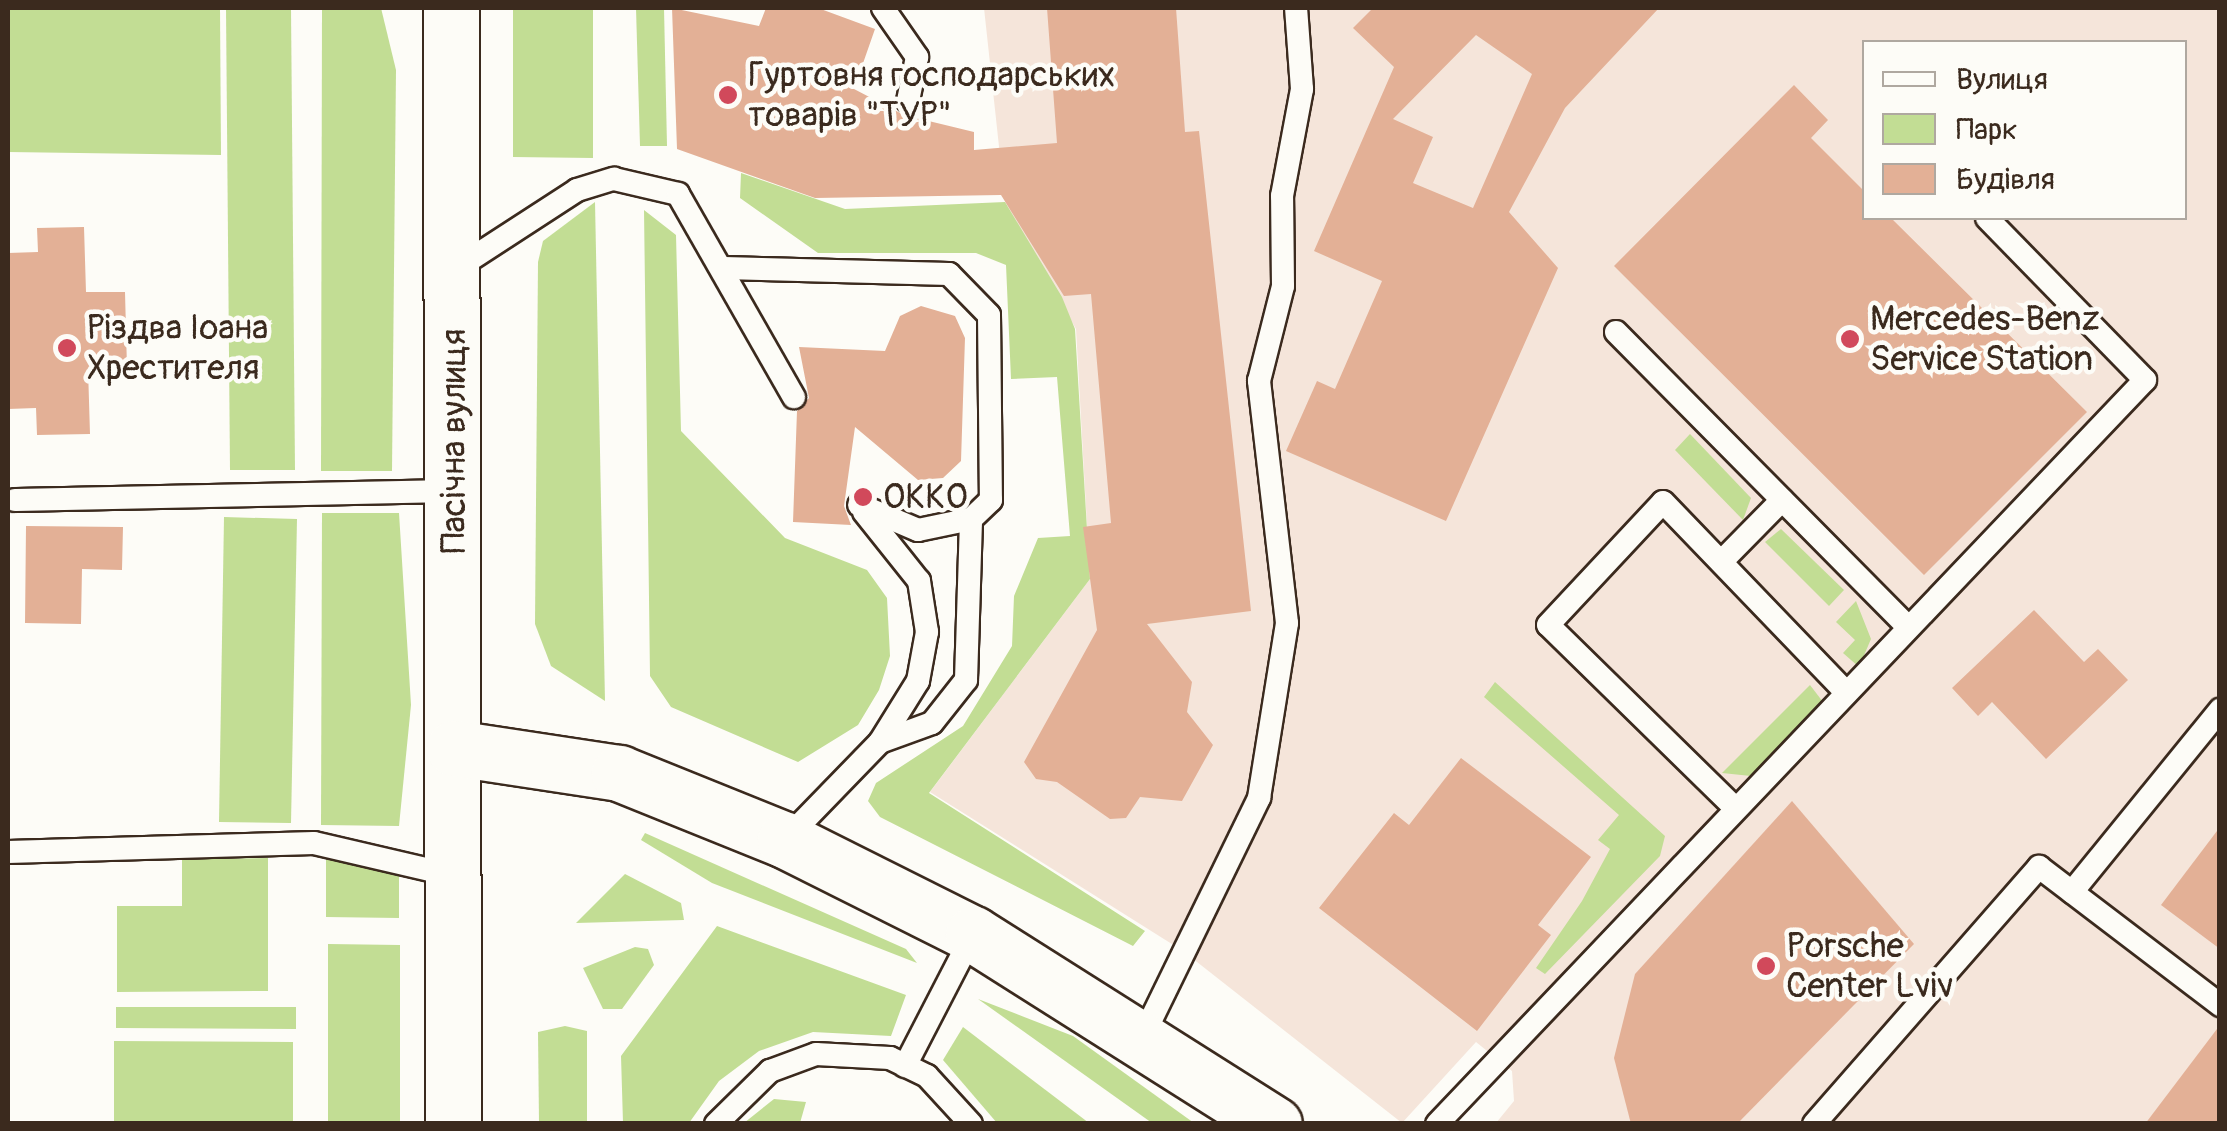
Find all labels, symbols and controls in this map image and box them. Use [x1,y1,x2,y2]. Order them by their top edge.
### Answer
legend [1862,40,2187,220]
place label: Гуртовня господарських товарів "ТУР" [748,54,1115,136]
text: Вулиця [1956,61,2048,98]
marker: Гуртовня господарських товарів "ТУР" [717,84,739,106]
text: Парк [1956,111,2018,148]
text: Будівля [1956,161,2055,198]
place label: Mercedes-Benz Service Station [1870,298,2100,380]
place label: Різдва Іоана Хрестителя [87,307,268,389]
marker: Mercedes-Benz Service Station [1839,328,1861,350]
street label: Пасічна вулиця [433,329,475,553]
marker: Різдва Іоана Хрестителя [56,337,78,359]
place label: ОККО [883,476,968,518]
marker: ОККО [852,486,874,508]
place label: Porsche Center Lviv [1786,925,1954,1007]
marker: Porsche Center Lviv [1755,955,1777,977]

